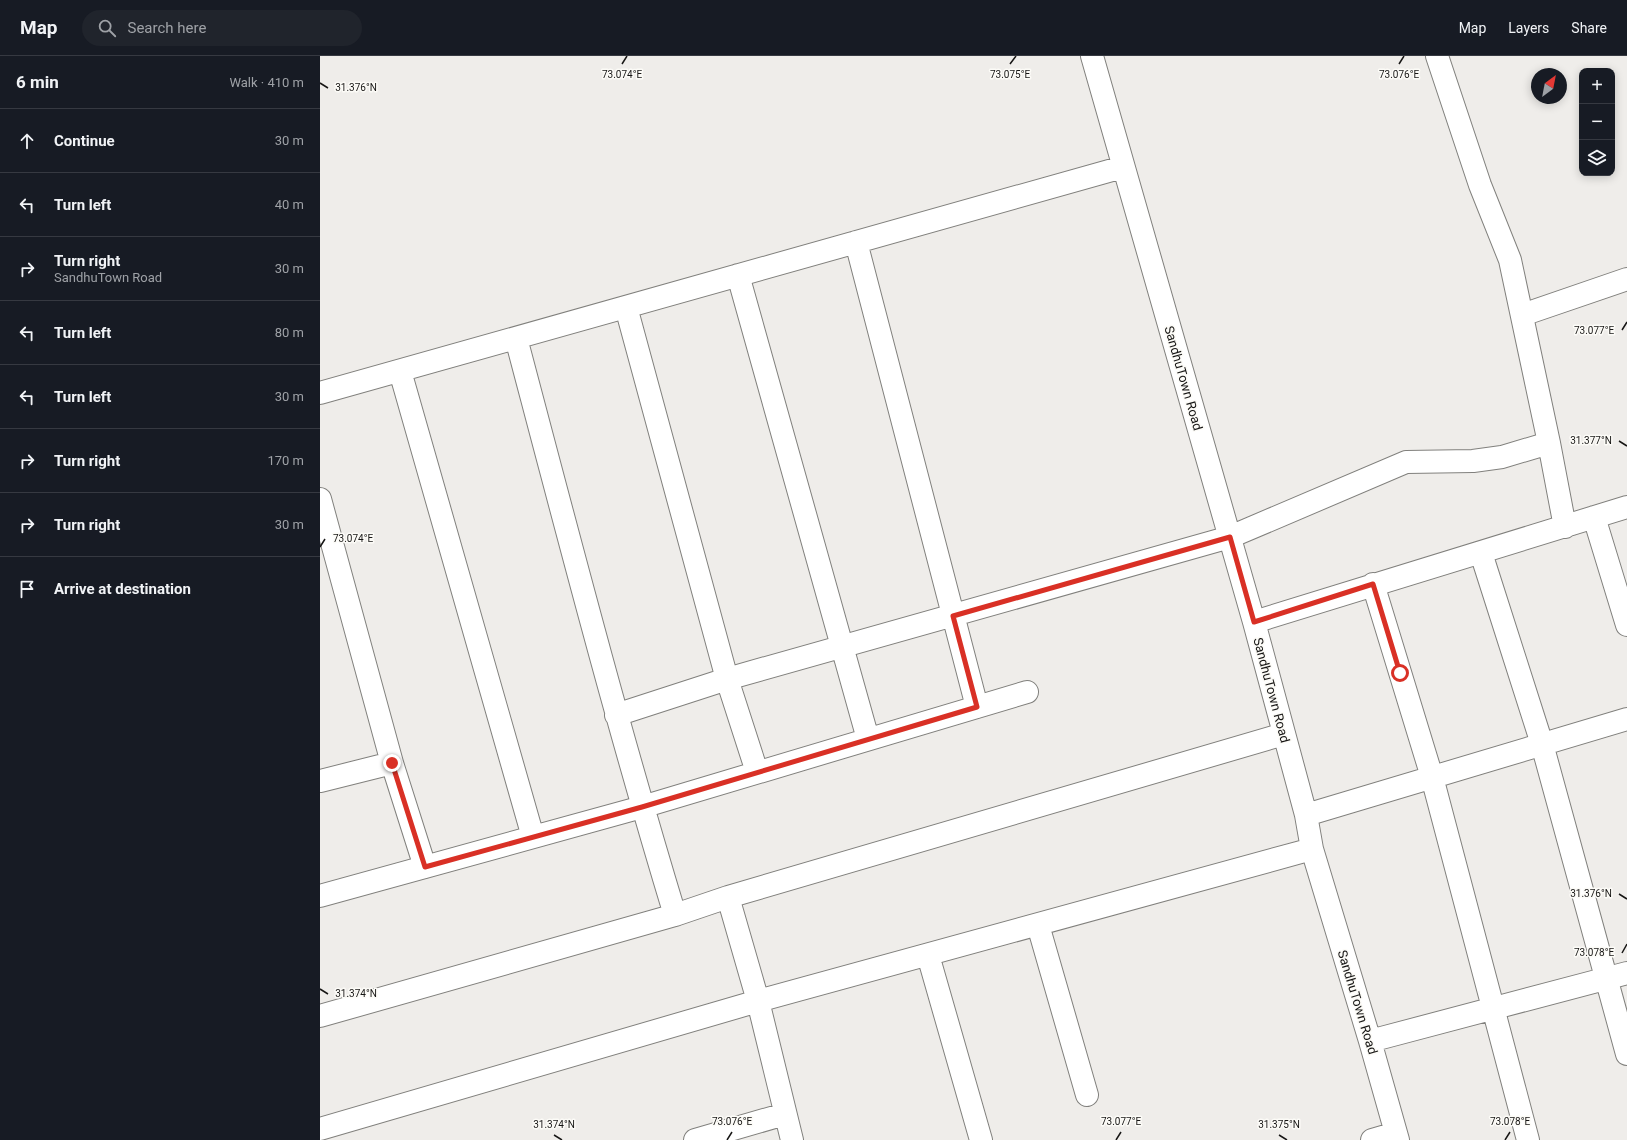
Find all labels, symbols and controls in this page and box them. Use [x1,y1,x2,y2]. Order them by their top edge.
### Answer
search box [82,10,362,46]
text: Map [20,16,58,39]
icon: search [96,17,118,39]
text: Search here [128,19,206,37]
text: Map [1459,20,1486,36]
text: Layers [1508,20,1549,36]
text: Share [1571,20,1607,36]
north arrow [1531,68,1567,104]
map controls [1579,68,1615,176]
button: + [1579,68,1615,104]
text: 73.074°E [602,69,642,80]
text: 73.075°E [990,69,1030,80]
text: 73.076°E [1379,69,1419,80]
text: 6 min [16,72,59,92]
text: Walk · 410 m [229,75,304,90]
text: 31.376°N [335,82,377,93]
button: − [1579,104,1615,140]
icon: ahead [16,130,38,152]
text: Continue [54,132,115,150]
text: 30 m [275,133,304,148]
button: layers [1579,140,1615,176]
icon: left [16,194,38,216]
text: Turn left [54,196,111,214]
text: 40 m [275,197,304,212]
text: Turn right [54,252,120,270]
icon: right [16,258,38,280]
text: 30 m [275,261,304,276]
text: SandhuTown Road [54,270,162,285]
icon: left [16,322,38,344]
text: Turn left [54,324,111,342]
street label: SandhuTown Road [1161,324,1206,432]
text: 80 m [275,325,304,340]
text: 73.077°E [1574,325,1614,336]
icon: left [16,386,38,408]
text: Turn left [54,388,111,406]
text: 30 m [275,389,304,404]
text: 31.377°N [1570,435,1612,446]
icon: right [16,450,38,472]
text: Turn right [54,452,120,470]
text: 170 m [267,453,304,468]
icon: right [16,514,38,536]
text: Turn right [54,516,120,534]
text: 30 m [275,517,304,532]
text: 73.074°E [333,533,373,544]
icon: arrive [16,578,38,600]
text: Arrive at destination [54,580,191,598]
street label: SandhuTown Road [1250,636,1293,744]
route start [1391,664,1409,682]
route end [383,754,401,772]
text: 31.376°N [1570,888,1612,899]
text: 73.078°E [1574,947,1614,958]
street label: SandhuTown Road [1335,948,1381,1056]
text: 31.374°N [335,988,377,999]
text: 73.076°E [712,1116,752,1127]
text: 73.077°E [1101,1116,1141,1127]
text: 73.078°E [1490,1116,1530,1127]
text: 31.374°N [533,1119,575,1130]
text: 31.375°N [1258,1119,1300,1130]

